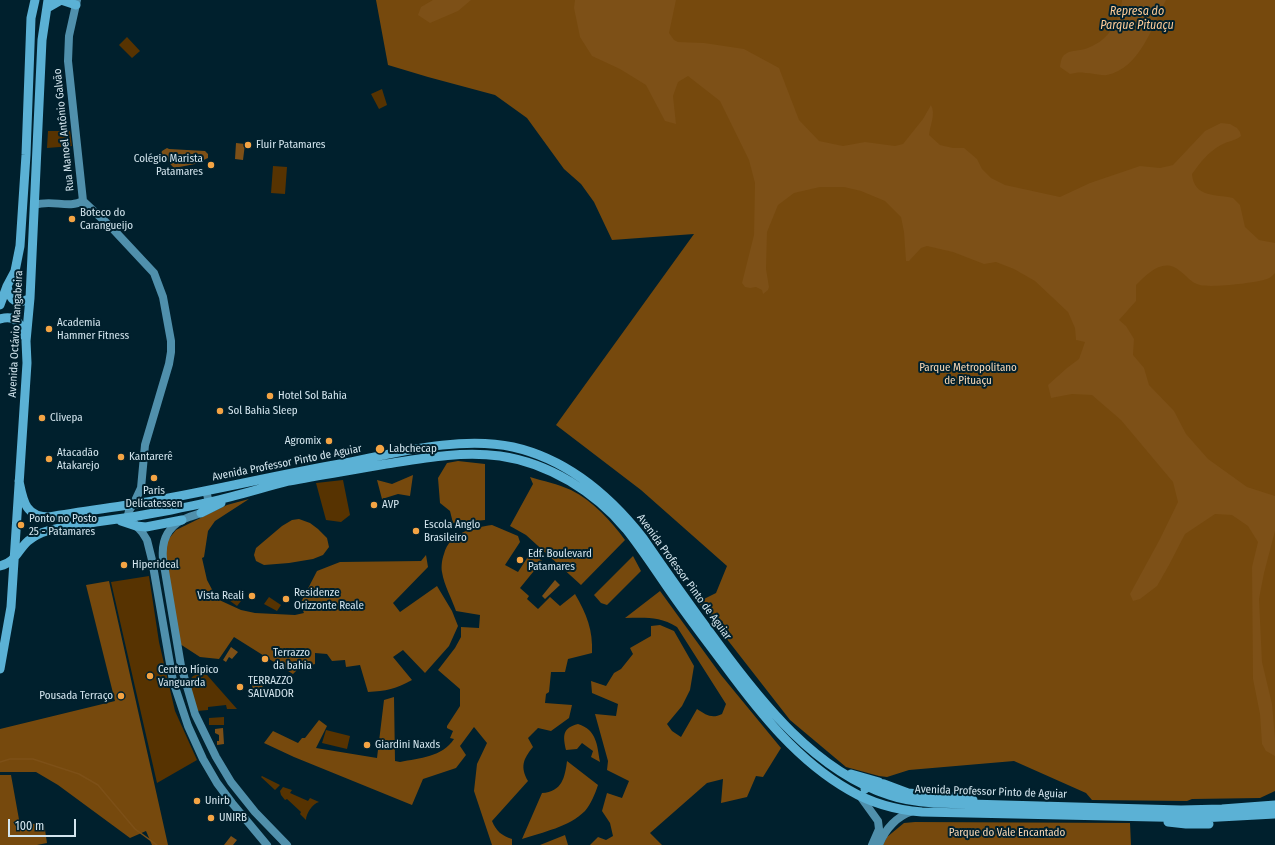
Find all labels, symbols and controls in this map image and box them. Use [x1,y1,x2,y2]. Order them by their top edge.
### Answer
water label: Represa do Parque Pituaçu [1100,5,1174,33]
street label: Rua Manoel Antônio Galvão [51,68,77,192]
place label: Fluir Patamares [256,138,326,152]
marker: Fluir Patamares [243,140,253,150]
place label: Colégio Marista Patamares [134,152,203,178]
marker: Colégio Marista Patamares [206,160,216,170]
place label: Boteco do Carangueijo [80,206,133,232]
marker: Boteco do Carangueijo [67,214,77,224]
street label: Avenida Octávio Mangabeira [6,270,26,398]
place label: Academia Hammer Fitness [57,316,129,342]
marker: Academia Hammer Fitness [44,324,54,334]
park label: Parque Metropolitano de Pituaçu [919,361,1017,387]
place label: Hotel Sol Bahia [278,389,347,403]
marker: Hotel Sol Bahia [265,391,275,401]
place label: Sol Bahia Sleep [228,404,298,418]
marker: Sol Bahia Sleep [215,406,225,416]
place label: Clivepa [50,411,83,425]
marker: Clivepa [37,413,47,423]
place label: Agromix [285,434,321,448]
marker: Agromix [324,436,334,446]
street label: Avenida Professor Pinto de Aguiar [211,442,363,484]
place label: Labchecap [389,442,437,456]
marker: Labchecap [374,443,386,455]
place label: Atacadão Atakarejo [57,446,100,472]
place label: Kantarerê [129,450,173,464]
marker: Kantarerê [116,452,126,462]
marker: Atacadão Atakarejo [44,454,54,464]
marker: Paris Delicatessen [149,473,159,483]
place label: Paris Delicatessen [126,484,182,510]
place label: AVP [382,498,399,512]
marker: AVP [369,500,379,510]
place label: Ponto no Posto 25 - Patamares [29,512,97,538]
street label: Avenida Professor Pinto de Aguiar [634,512,734,642]
place label: Escola Anglo Brasileiro [424,518,480,544]
marker: Ponto no Posto 25 - Patamares [16,520,26,530]
marker: Escola Anglo Brasileiro [411,526,421,536]
place label: Edf. Boulevard Patamares [528,547,592,573]
marker: Edf. Boulevard Patamares [515,555,525,565]
place label: Hiperideal [132,558,179,572]
marker: Hiperideal [119,560,129,570]
place label: Residenze Orizzonte Reale [294,586,364,612]
place label: Vista Reali [197,589,244,603]
marker: Vista Reali [247,591,257,601]
marker: Residenze Orizzonte Reale [281,594,291,604]
place label: Terrazzo da bahia [273,646,312,672]
marker: Terrazzo da bahia [260,654,270,664]
place label: Centro Hípico Vanguarda [158,663,219,689]
marker: Centro Hípico Vanguarda [145,671,155,681]
place label: TERRAZZO SALVADOR [248,674,294,700]
marker: TERRAZZO SALVADOR [235,682,245,692]
place label: Pousada Terraço [39,689,113,703]
marker: Pousada Terraço [116,691,126,701]
place label: Giardini Naxds [375,738,440,752]
marker: Giardini Naxds [362,740,372,750]
street label: Avenida Professor Pinto de Aguiar [915,783,1067,801]
place label: Unirb [205,794,230,808]
marker: Unirb [192,796,202,806]
scale bar [10,811,78,837]
place label: UNIRB [219,811,247,825]
marker: UNIRB [206,813,216,823]
text: 100 m [15,819,44,833]
park label: Parque do Vale Encantado [949,826,1065,840]

